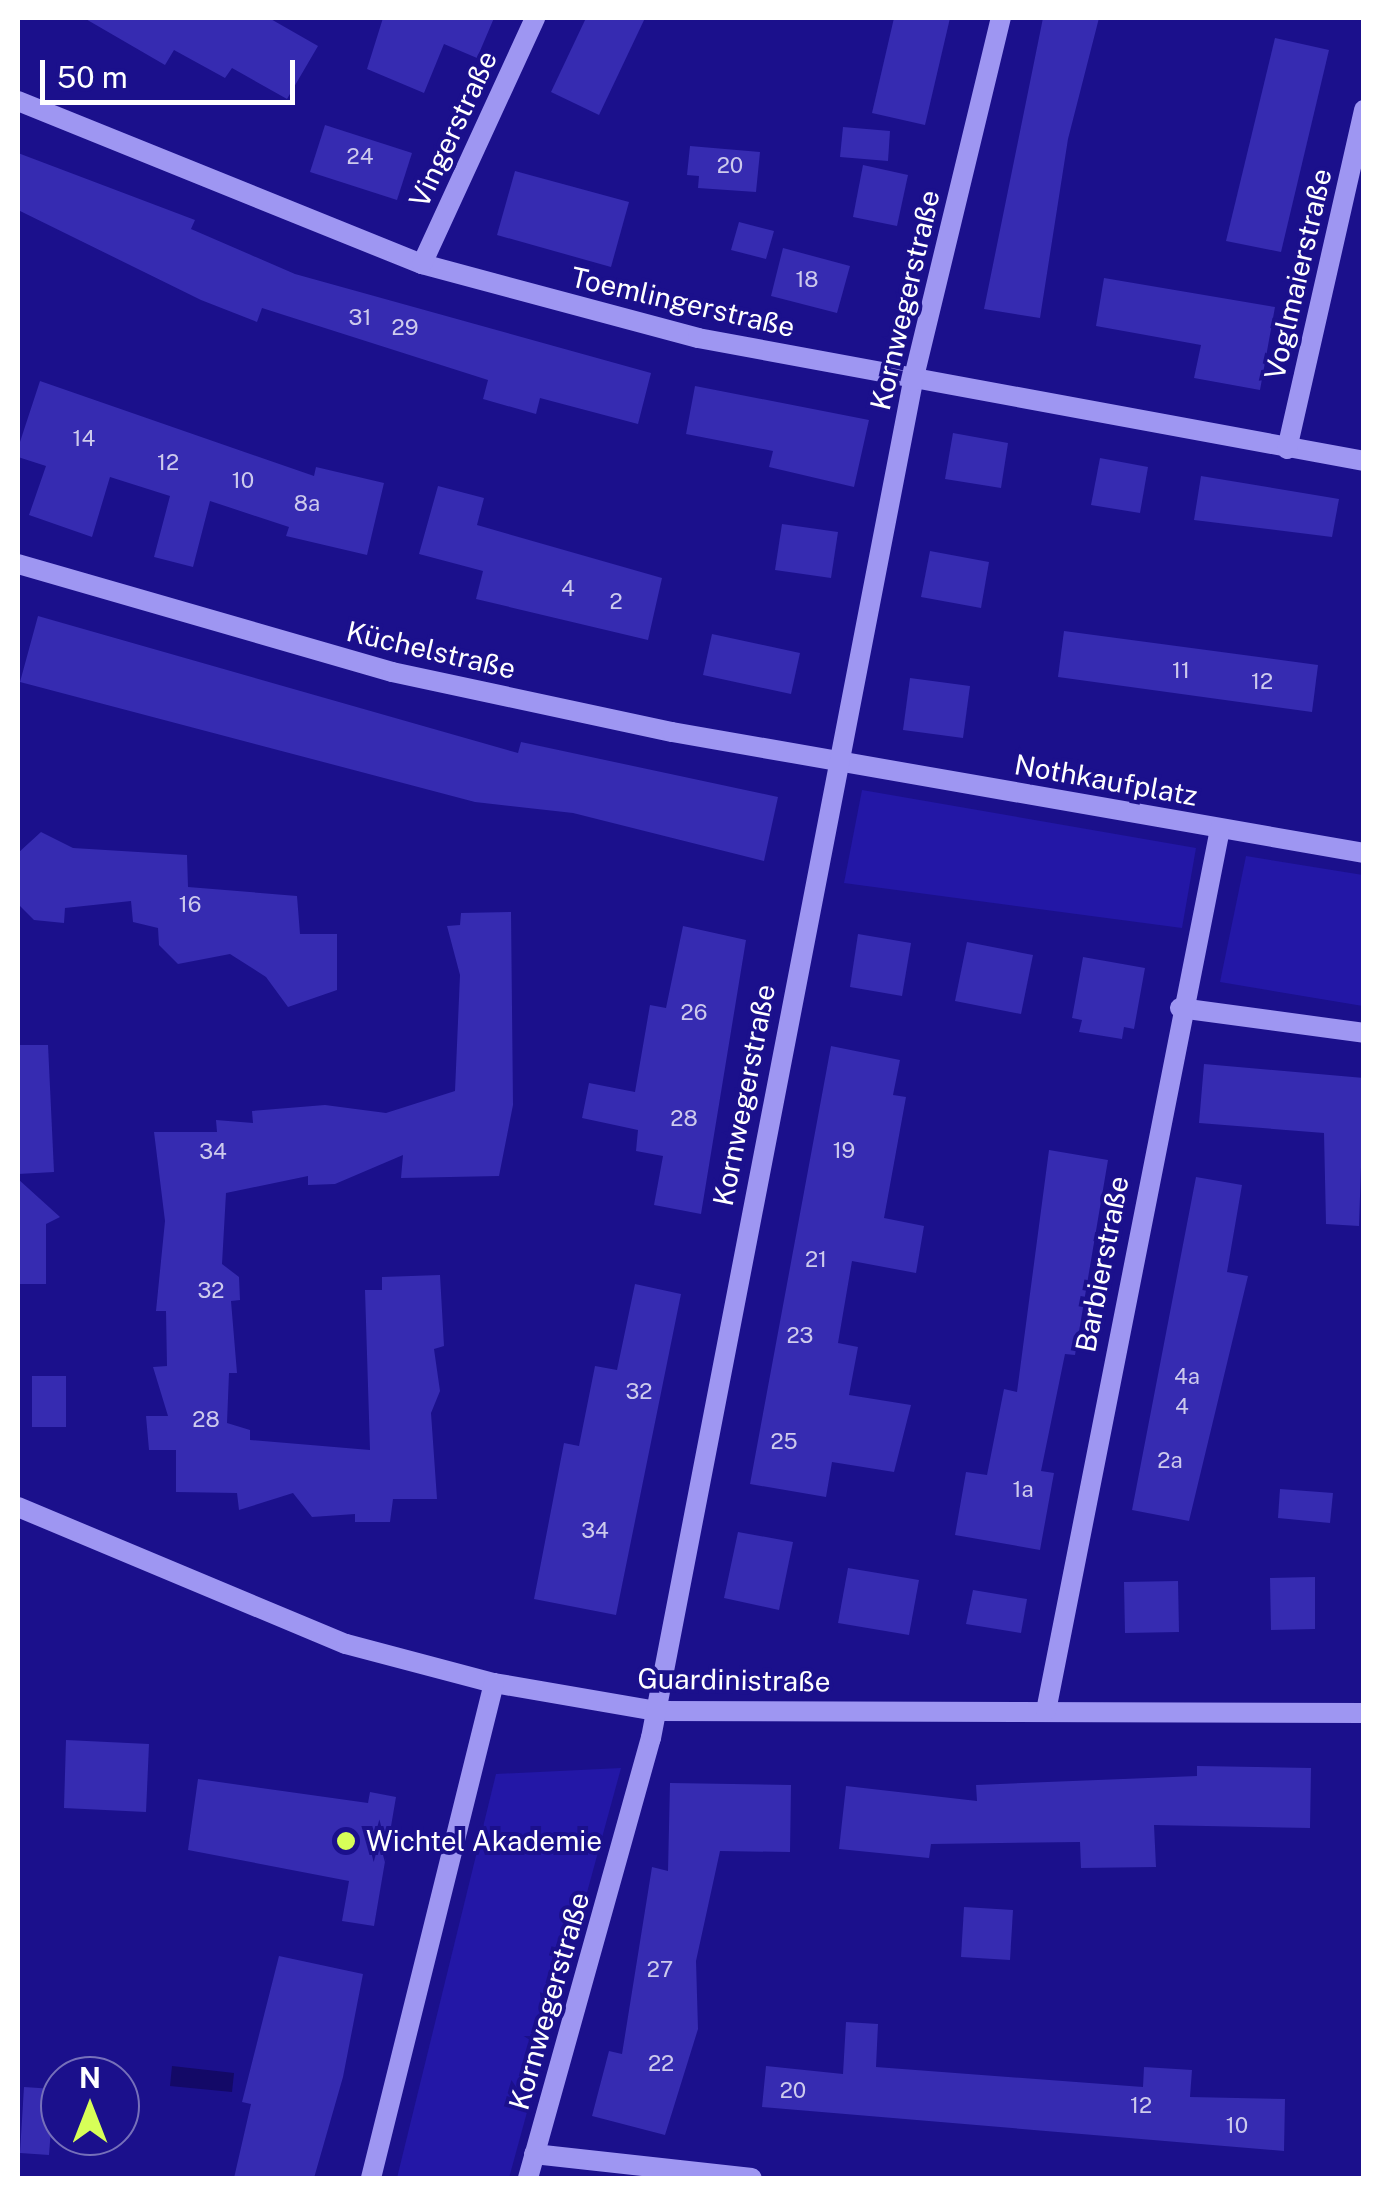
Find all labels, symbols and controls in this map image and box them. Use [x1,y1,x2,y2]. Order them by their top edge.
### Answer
scale bar [45,40,300,102]
street label: Vingerstraße [402,45,504,213]
text: 50 m [57,59,128,95]
house number: 24 [347,144,373,170]
house number: 20 [717,153,743,179]
street label: Voglmaierstraße [1257,165,1339,383]
street label: Kornwegerstraße [863,187,947,413]
street label: Toemlingerstraße [568,260,798,344]
house number: 18 [795,267,819,293]
house number: 31 [349,305,371,331]
house number: 29 [392,315,418,341]
house number: 14 [73,426,95,452]
house number: 12 [157,450,179,476]
house number: 10 [232,468,254,494]
house number: 8a [294,491,320,517]
house number: 4 [561,576,575,602]
house number: 2 [609,589,623,615]
street label: Küchelstraße [343,614,519,686]
house number: 11 [1172,658,1190,684]
house number: 12 [1251,669,1273,695]
street label: Nothkaufplatz [1012,747,1200,813]
house number: 16 [179,892,201,918]
street label: Kornwegerstraße [706,981,782,1209]
house number: 26 [681,1000,707,1026]
house number: 28 [670,1106,698,1132]
house number: 19 [833,1138,855,1164]
house number: 34 [199,1139,227,1165]
street label: Barbierstraße [1068,1173,1136,1355]
house number: 21 [805,1247,827,1273]
house number: 32 [198,1278,224,1304]
house number: 23 [787,1323,813,1349]
house number: 4a [1174,1364,1200,1390]
house number: 32 [626,1379,652,1405]
house number: 4 [1175,1394,1189,1420]
house number: 28 [192,1407,220,1433]
house number: 25 [770,1429,798,1455]
house number: 2a [1157,1448,1183,1474]
house number: 1a [1012,1477,1034,1503]
house number: 34 [581,1518,609,1544]
street label: Guardinistraße [637,1662,831,1698]
place label: Wichtel Akademie [366,1824,602,1858]
marker: Wichtel Akademie [335,1830,357,1852]
street label: Kornwegerstraße [502,1888,596,2114]
house number: 27 [647,1957,673,1983]
house number: 22 [648,2051,674,2077]
north arrow [40,2056,140,2156]
text: N [79,2061,101,2094]
house number: 20 [780,2078,806,2104]
house number: 12 [1130,2093,1152,2119]
house number: 10 [1226,2113,1248,2139]

